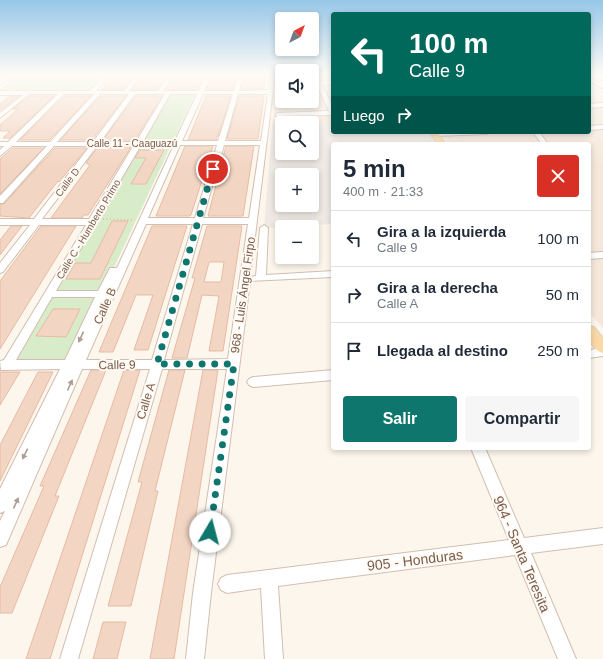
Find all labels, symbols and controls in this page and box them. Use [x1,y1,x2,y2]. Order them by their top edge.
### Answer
north arrow [275,12,319,56]
map controls [275,12,319,264]
icon: left [343,28,395,80]
text: 100 m [409,28,488,59]
text: Calle 9 [409,61,465,81]
button: sound [275,64,319,108]
icon: right [393,104,415,126]
text: Luego [343,107,385,124]
button: search [275,116,319,160]
street label: Calle 11 - Caaguazú [87,138,177,149]
pin [196,152,230,186]
text: 5 min [343,155,406,182]
button: close [537,155,579,197]
icon: arrive [202,158,224,180]
street label: Calle D [53,166,82,199]
button: + [275,168,319,212]
street label: Calle C - Humberto Primo [54,177,123,281]
text: 400 m · 21:33 [343,184,423,199]
button: − [275,220,319,264]
text: Gira a la izquierda [377,223,506,240]
icon: left [343,228,365,250]
text: 100 m [537,230,579,247]
street label: 968 - Luis Ángel Firpo [227,235,258,354]
text: Calle 9 [377,240,417,255]
text: Gira a la derecha [377,279,498,296]
icon: right [343,284,365,306]
street label: Calle B [91,285,119,327]
text: 50 m [546,286,579,303]
text: Calle A [377,296,418,311]
one-way arrow [78,332,84,344]
icon: arrive [343,340,365,362]
text: Llegada al destino [377,342,508,359]
text: 250 m [537,342,579,359]
street label: Calle 9 [98,358,136,372]
one-way arrow [67,379,73,391]
street label: Calle A [134,381,158,421]
button: Salir [343,396,457,442]
button: Compartir [465,396,579,442]
one-way arrow [22,449,28,460]
street label: 964 - Santa Teresita [490,493,554,615]
one-way arrow [13,498,19,509]
position arrow [189,511,231,553]
street label: 905 - Honduras [366,546,464,574]

